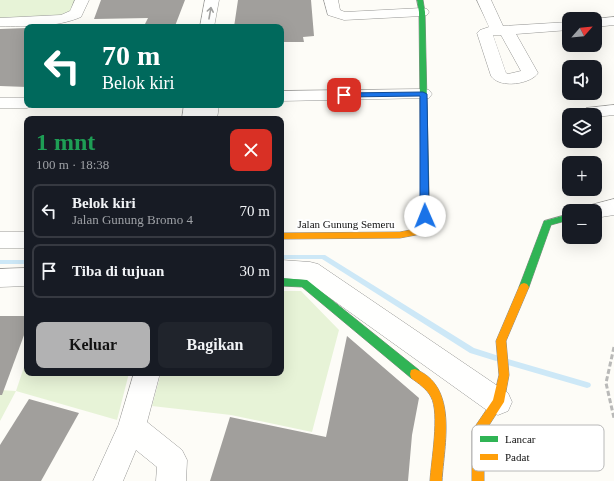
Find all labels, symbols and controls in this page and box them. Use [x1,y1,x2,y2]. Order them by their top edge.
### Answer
one-way arrow [206,7,214,20]
north arrow [562,12,602,52]
map controls [562,12,602,244]
icon: left [36,40,88,92]
text: 70 m [102,40,160,71]
button: sound [562,60,602,100]
text: Belok kiri [102,73,175,93]
pin [327,78,361,112]
icon: arrive [333,84,355,106]
button: layers [562,108,602,148]
text: 1 mnt [36,129,95,155]
button: close [230,129,272,171]
button: + [562,156,602,196]
text: 100 m · 18:38 [36,157,109,172]
text: Belok kiri [72,195,136,211]
position arrow [404,195,446,237]
icon: left [38,200,60,222]
text: 70 m [240,203,270,219]
button: − [562,204,602,244]
text: Jalan Gunung Bromo 4 [72,212,193,227]
street label: Jalan Gunung Semeru [297,218,395,230]
icon: arrive [38,260,60,282]
text: Tiba di tujuan [72,263,164,279]
text: 30 m [240,263,270,279]
button: Keluar [36,322,150,368]
button: Bagikan [158,322,272,368]
legend [472,425,604,471]
text: Lancar [505,433,536,445]
text: Padat [505,451,529,463]

